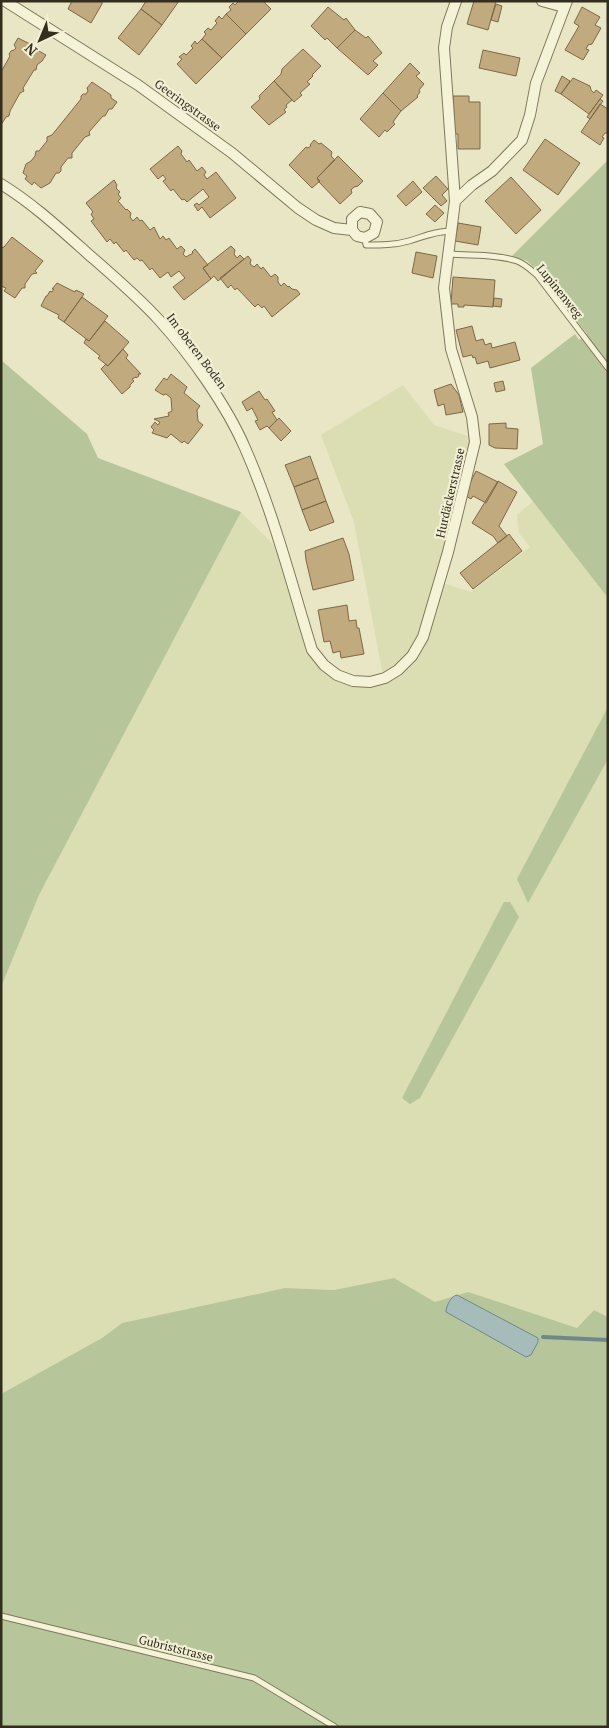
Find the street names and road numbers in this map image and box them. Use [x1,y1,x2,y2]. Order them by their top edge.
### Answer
street label: Geeringstrasse [152,76,224,134]
street label: Lupinenweg [534,261,587,322]
street label: Im oberen Boden [164,310,230,392]
street label: Hurdäckerstrasse [432,446,468,540]
street label: Gubriststrasse [137,1631,215,1665]

